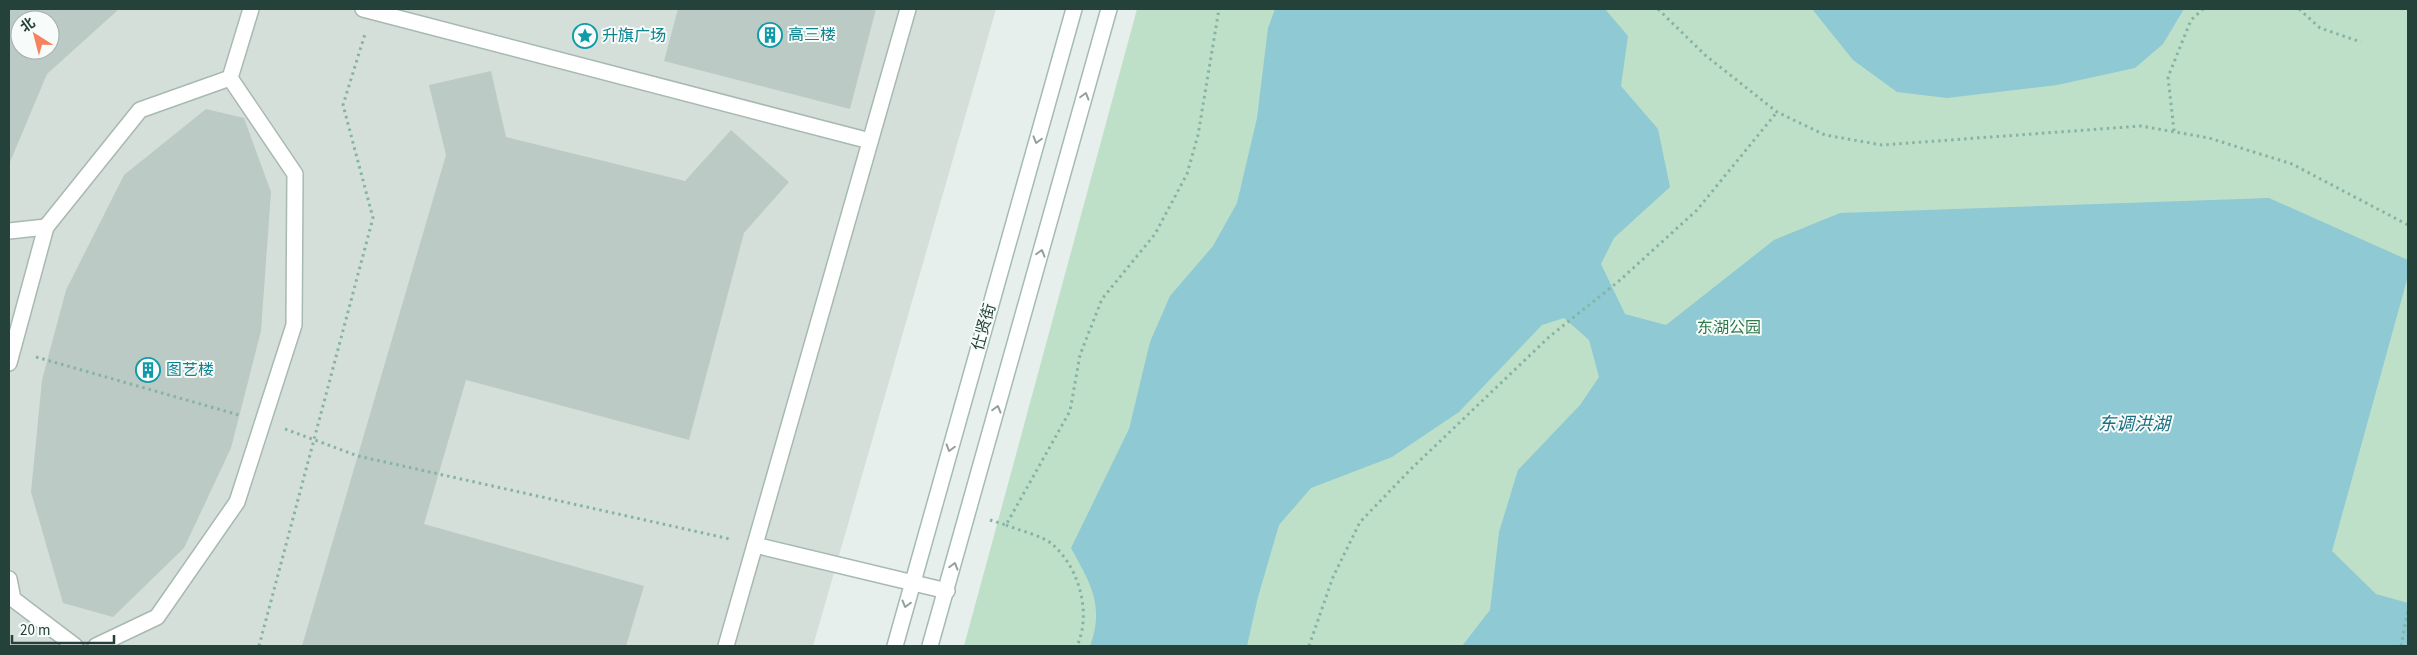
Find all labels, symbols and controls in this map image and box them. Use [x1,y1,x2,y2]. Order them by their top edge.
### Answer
north arrow [10,10,60,60]
text: 北 [16,13,39,37]
building icon: 高三楼 [757,22,783,48]
place icon: 升旗广场 [572,23,598,49]
place label: 高三楼 [788,24,836,46]
place label: 升旗广场 [602,25,666,47]
one-way arrow [1079,93,1089,101]
one-way arrow [1032,135,1042,143]
one-way arrow [1035,248,1046,257]
street label: 仕贤街 [967,301,1001,353]
park label: 东湖公园 [1697,317,1761,339]
building icon: 图艺楼 [135,357,161,383]
place label: 图艺楼 [166,359,214,381]
one-way arrow [992,406,1002,414]
water label: 东调洪湖 [2098,412,2173,437]
one-way arrow [945,443,955,452]
one-way arrow [948,562,958,570]
one-way arrow [901,600,912,609]
scale bar [12,612,115,644]
text: 20 m [20,620,50,641]

